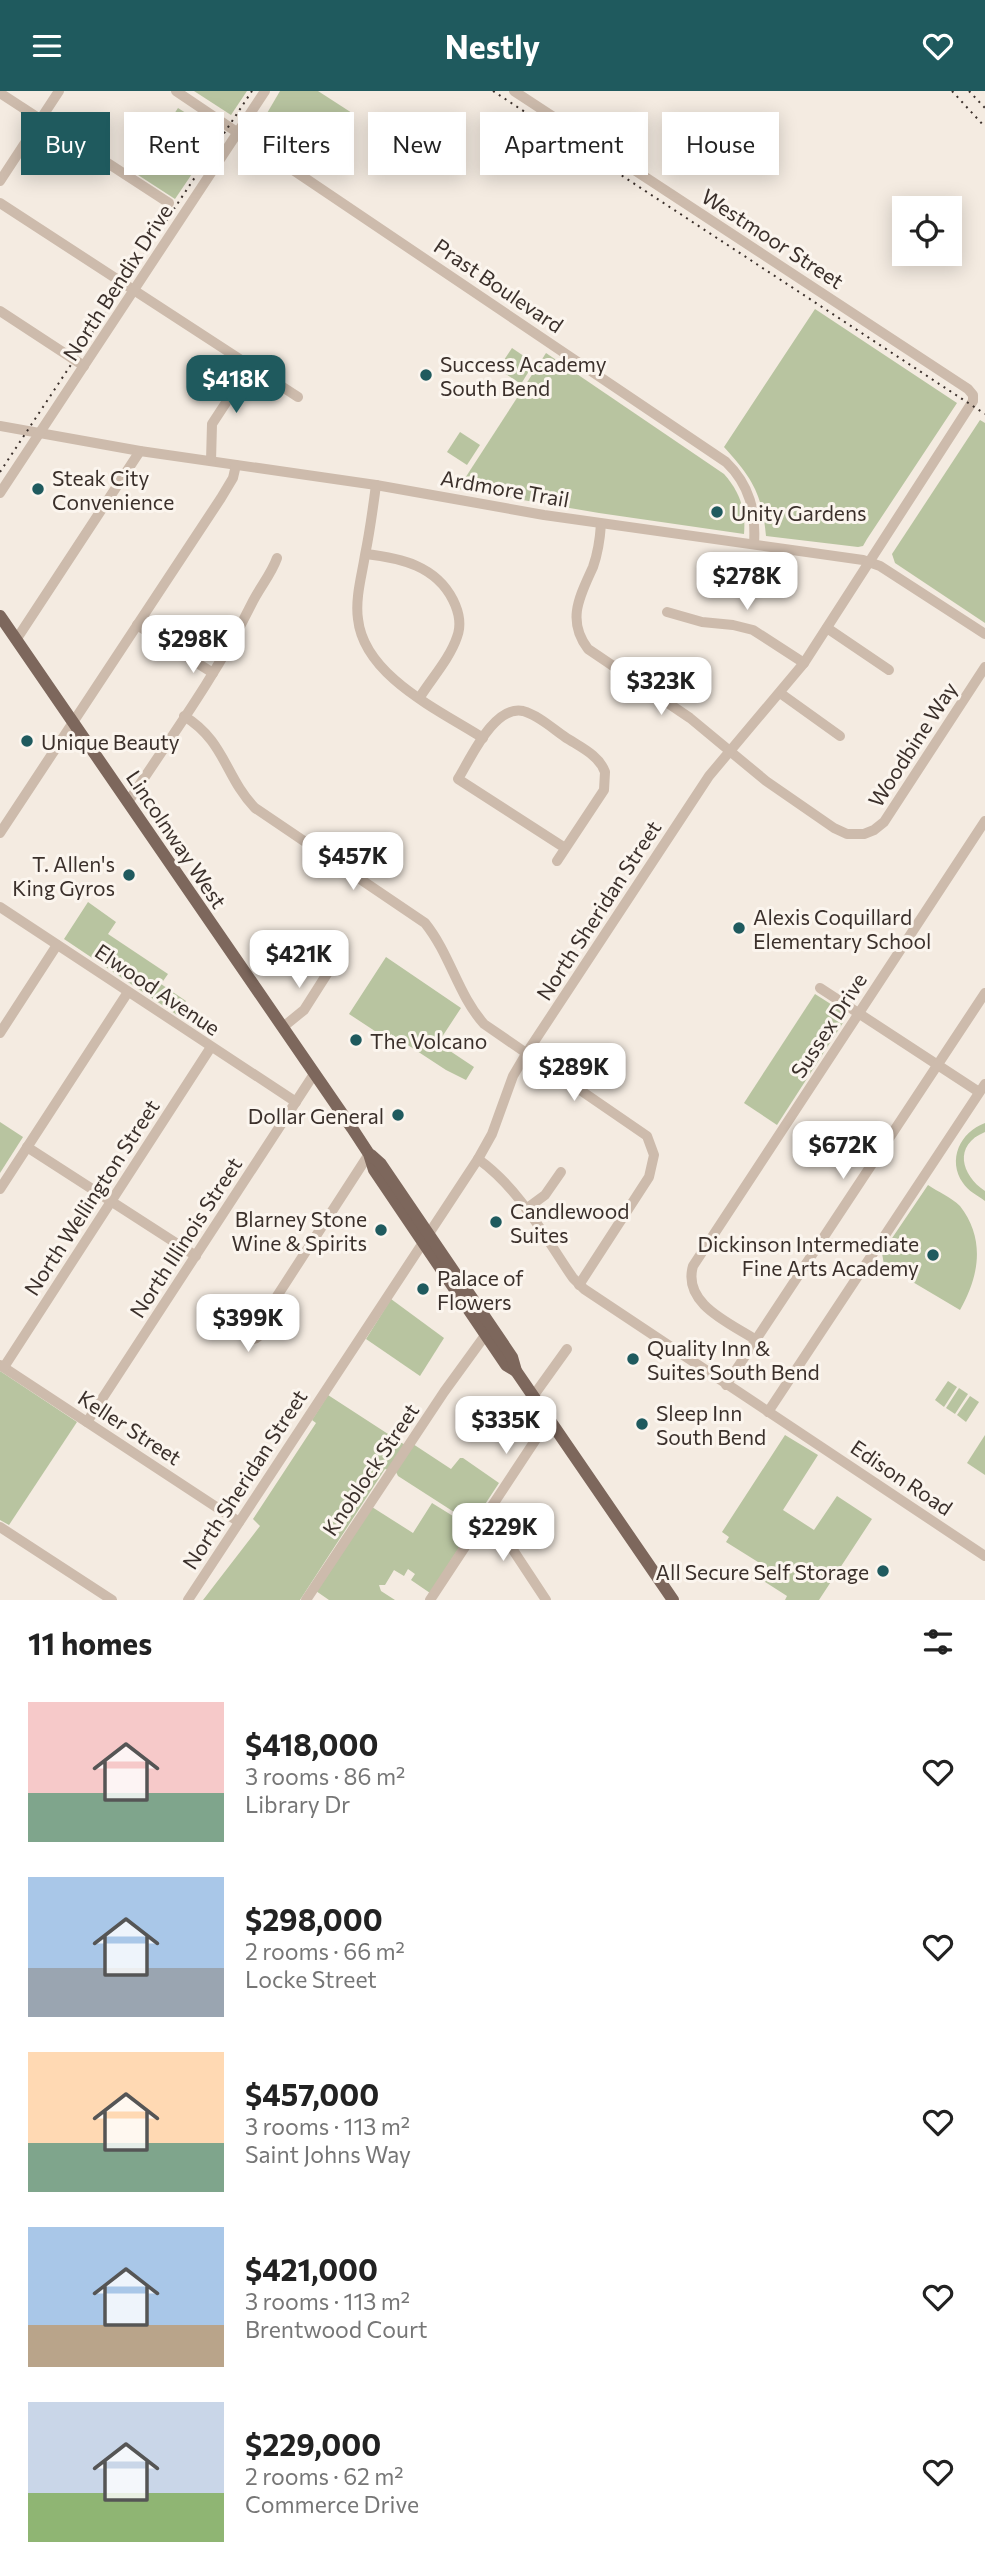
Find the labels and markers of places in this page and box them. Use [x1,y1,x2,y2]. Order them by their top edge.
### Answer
place label: Success Academy South Bend [440,351,607,400]
pin: $418K [187,355,285,415]
marker: Success Academy South Bend [418,367,434,383]
place label: Steak City Convenience [52,465,174,514]
marker: Steak City Convenience [30,481,46,497]
place label: Unity Gardens [731,500,866,525]
marker: Unity Gardens [709,504,725,520]
pin: $278K [698,553,796,612]
pin: $298K [144,615,242,675]
pin: $323K [612,657,710,717]
place label: Unique Beauty [41,729,180,754]
marker: Unique Beauty [19,733,35,749]
pin: $457K [304,833,402,892]
place label: T. Allen's King Gyros [12,851,115,900]
marker: T. Allen's King Gyros [121,867,137,883]
place label: Alexis Coquillard Elementary School [753,904,931,953]
marker: Alexis Coquillard Elementary School [731,920,747,936]
pin: $421K [250,930,348,990]
place label: The Volcano [370,1028,487,1053]
marker: The Volcano [348,1032,364,1048]
pin: $289K [525,1044,623,1103]
place label: Dollar General [248,1103,384,1128]
marker: Dollar General [390,1107,406,1123]
pin: $672K [794,1121,892,1181]
place label: Candlewood Suites [510,1198,629,1247]
place label: Blarney Stone Wine & Spirits [232,1206,367,1255]
marker: Candlewood Suites [488,1214,504,1230]
marker: Blarney Stone Wine & Spirits [373,1222,389,1238]
place label: Dickinson Intermediate Fine Arts Academy [698,1231,919,1280]
marker: Dickinson Intermediate Fine Arts Academy [925,1247,941,1263]
place label: Palace of Flowers [437,1265,524,1314]
marker: Palace of Flowers [415,1281,431,1297]
pin: $399K [199,1295,297,1354]
place label: Quality Inn & Suites South Bend [647,1335,820,1384]
marker: Quality Inn & Suites South Bend [625,1351,641,1367]
pin: $335K [457,1397,555,1456]
place label: Sleep Inn South Bend [656,1400,766,1449]
marker: Sleep Inn South Bend [634,1416,650,1432]
pin: $229K [454,1503,552,1563]
place label: All Secure Self Storage [656,1559,869,1584]
marker: All Secure Self Storage [875,1563,891,1579]

